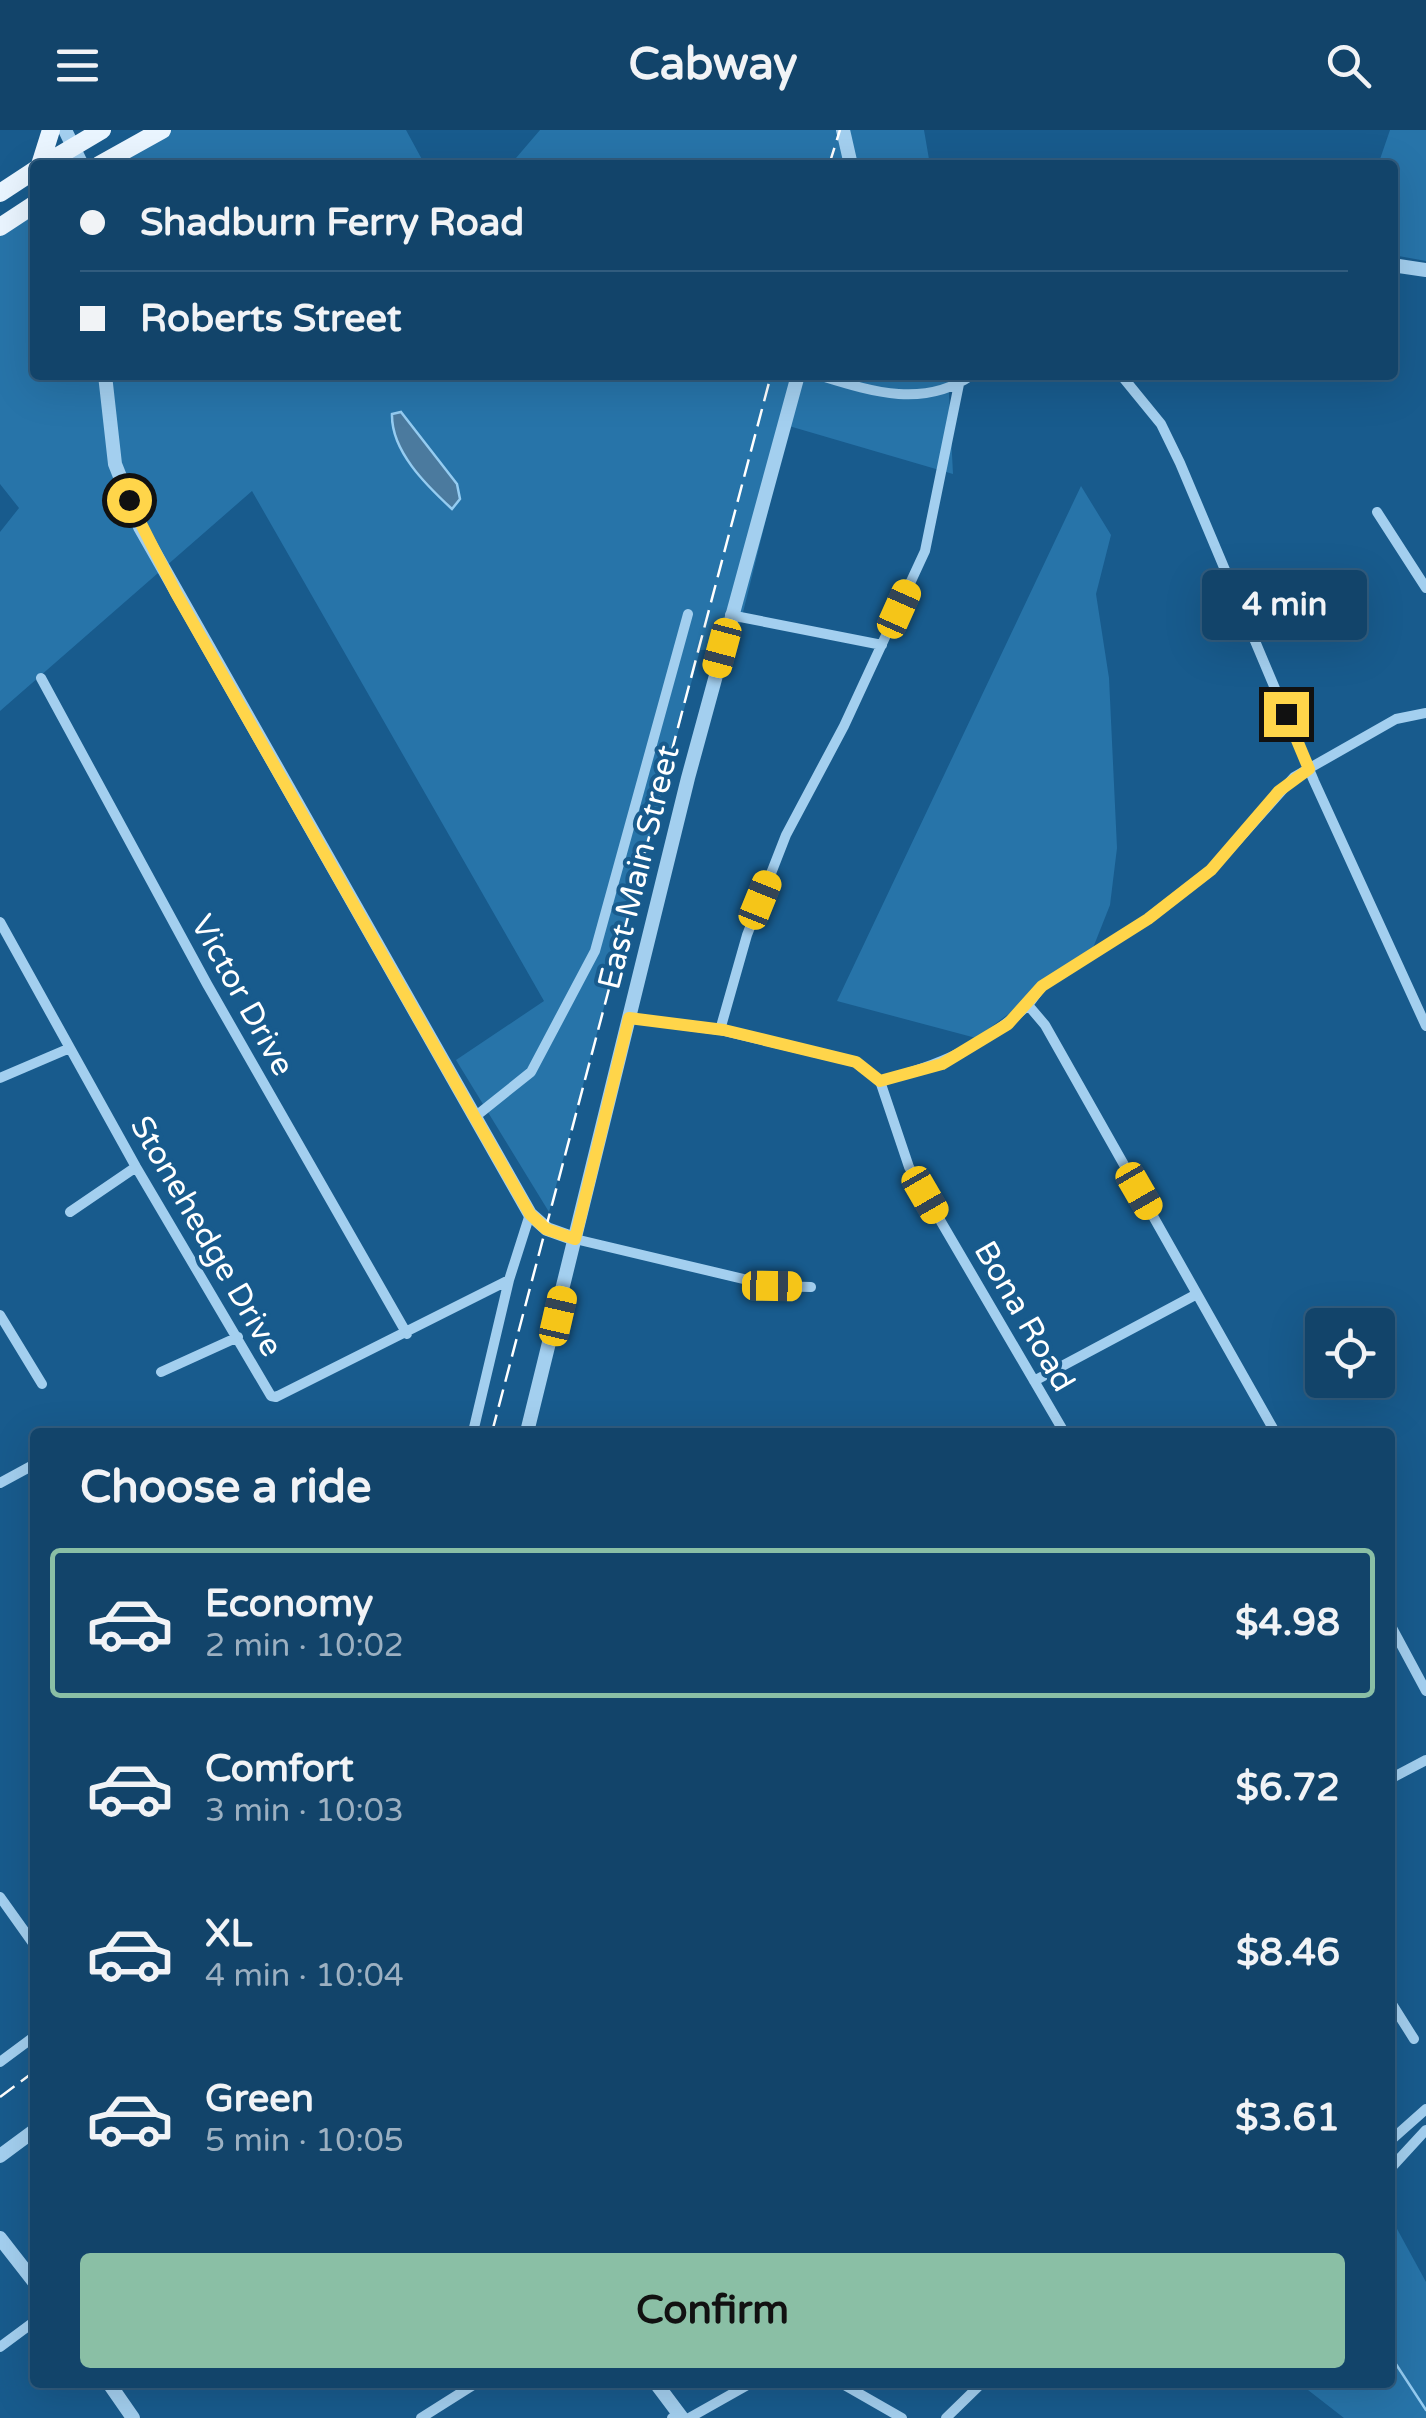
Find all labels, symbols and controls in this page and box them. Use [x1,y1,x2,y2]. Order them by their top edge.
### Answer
icon: menu [50,38,105,93]
text: Cabway [628,38,798,92]
icon: search [1321,38,1376,93]
text: Shadburn Ferry Road [140,200,524,246]
text: Roberts Street [140,296,401,342]
route start [107,478,152,523]
callout: 4 min [1204,569,1368,639]
car [873,575,925,643]
text: 4 min [1242,586,1327,624]
car [700,615,744,681]
route end [1264,692,1309,737]
street label: East Main Street [590,741,688,993]
car [735,867,785,933]
street label: Victor Drive [182,909,302,1082]
street label: Stonehedge Drive [122,1110,290,1363]
car [1111,1158,1167,1224]
car [897,1162,953,1228]
street label: Bona Road [966,1234,1083,1399]
car [742,1270,802,1302]
car [537,1283,579,1349]
map controls [1305,1308,1395,1398]
button: locate [1305,1308,1395,1398]
text: Choose a ride [80,1461,371,1515]
icon: car [85,1578,175,1668]
text: Economy [205,1581,373,1627]
text: $4.98 [1235,1600,1340,1646]
text: 2 min · 10:02 [205,1627,404,1665]
icon: car [85,1743,175,1833]
text: Comfort [205,1746,354,1792]
text: $6.72 [1235,1765,1340,1811]
text: 3 min · 10:03 [205,1792,404,1830]
icon: car [85,1908,175,1998]
text: XL [205,1911,252,1957]
text: $8.46 [1236,1930,1340,1976]
text: 4 min · 10:04 [205,1957,404,1995]
icon: car [85,2073,175,2163]
text: Green [205,2076,314,2122]
text: $3.61 [1235,2095,1340,2141]
text: 5 min · 10:05 [205,2122,404,2160]
button: Confirm [80,2253,1345,2368]

